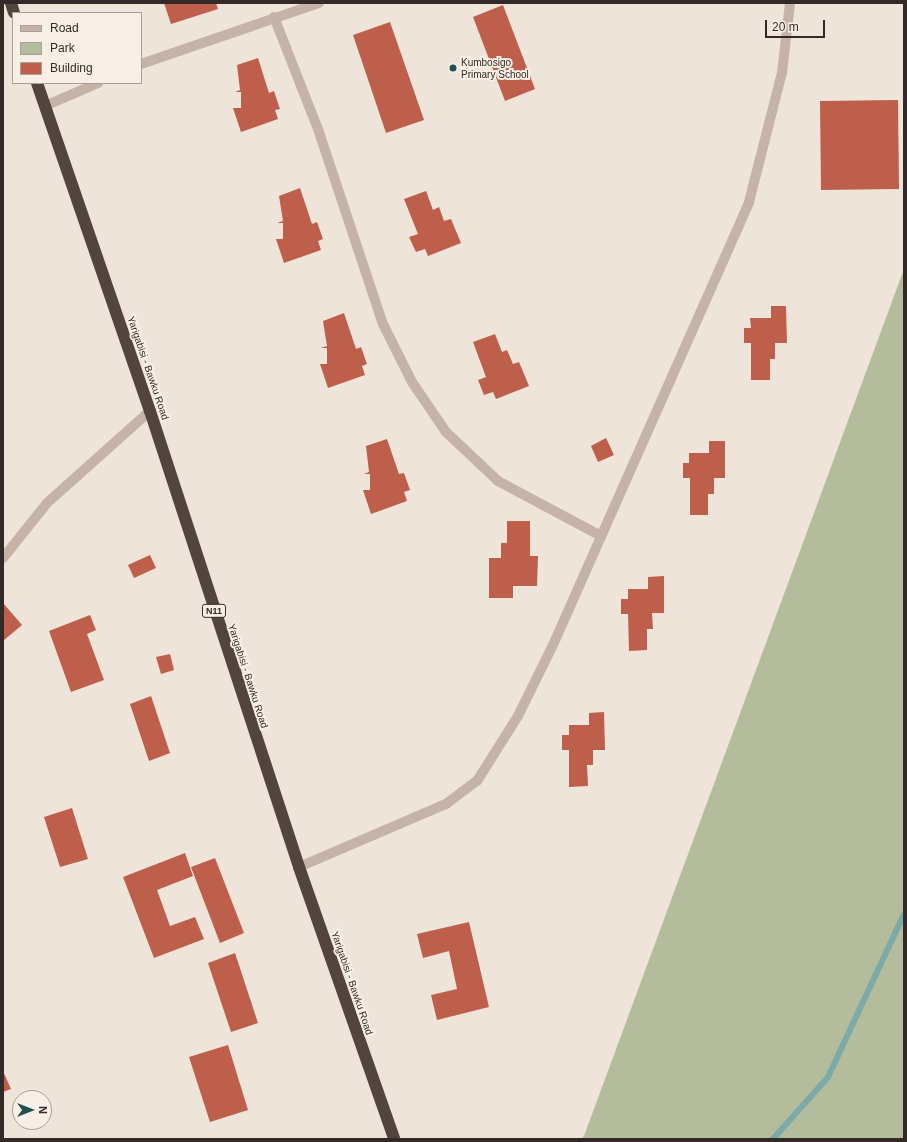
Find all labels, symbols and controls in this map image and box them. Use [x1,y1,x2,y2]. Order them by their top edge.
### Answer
legend [12,12,142,84]
scale bar [767,12,827,38]
text: 20 m [772,20,799,34]
text: Road [50,21,79,35]
text: Park [50,41,75,55]
place label: Kumbosigo Primary School [461,56,529,80]
text: Building [50,61,93,75]
marker: Kumbosigo Primary School [448,63,458,73]
street label: Yarigabisi - Bawku Road [125,315,171,421]
road number: N11 [201,604,227,618]
street label: Yarigabisi - Bawku Road [225,622,271,730]
street label: Yarigabisi - Bawku Road [329,930,375,1036]
north arrow [12,1090,52,1130]
text: N [37,1106,49,1114]

